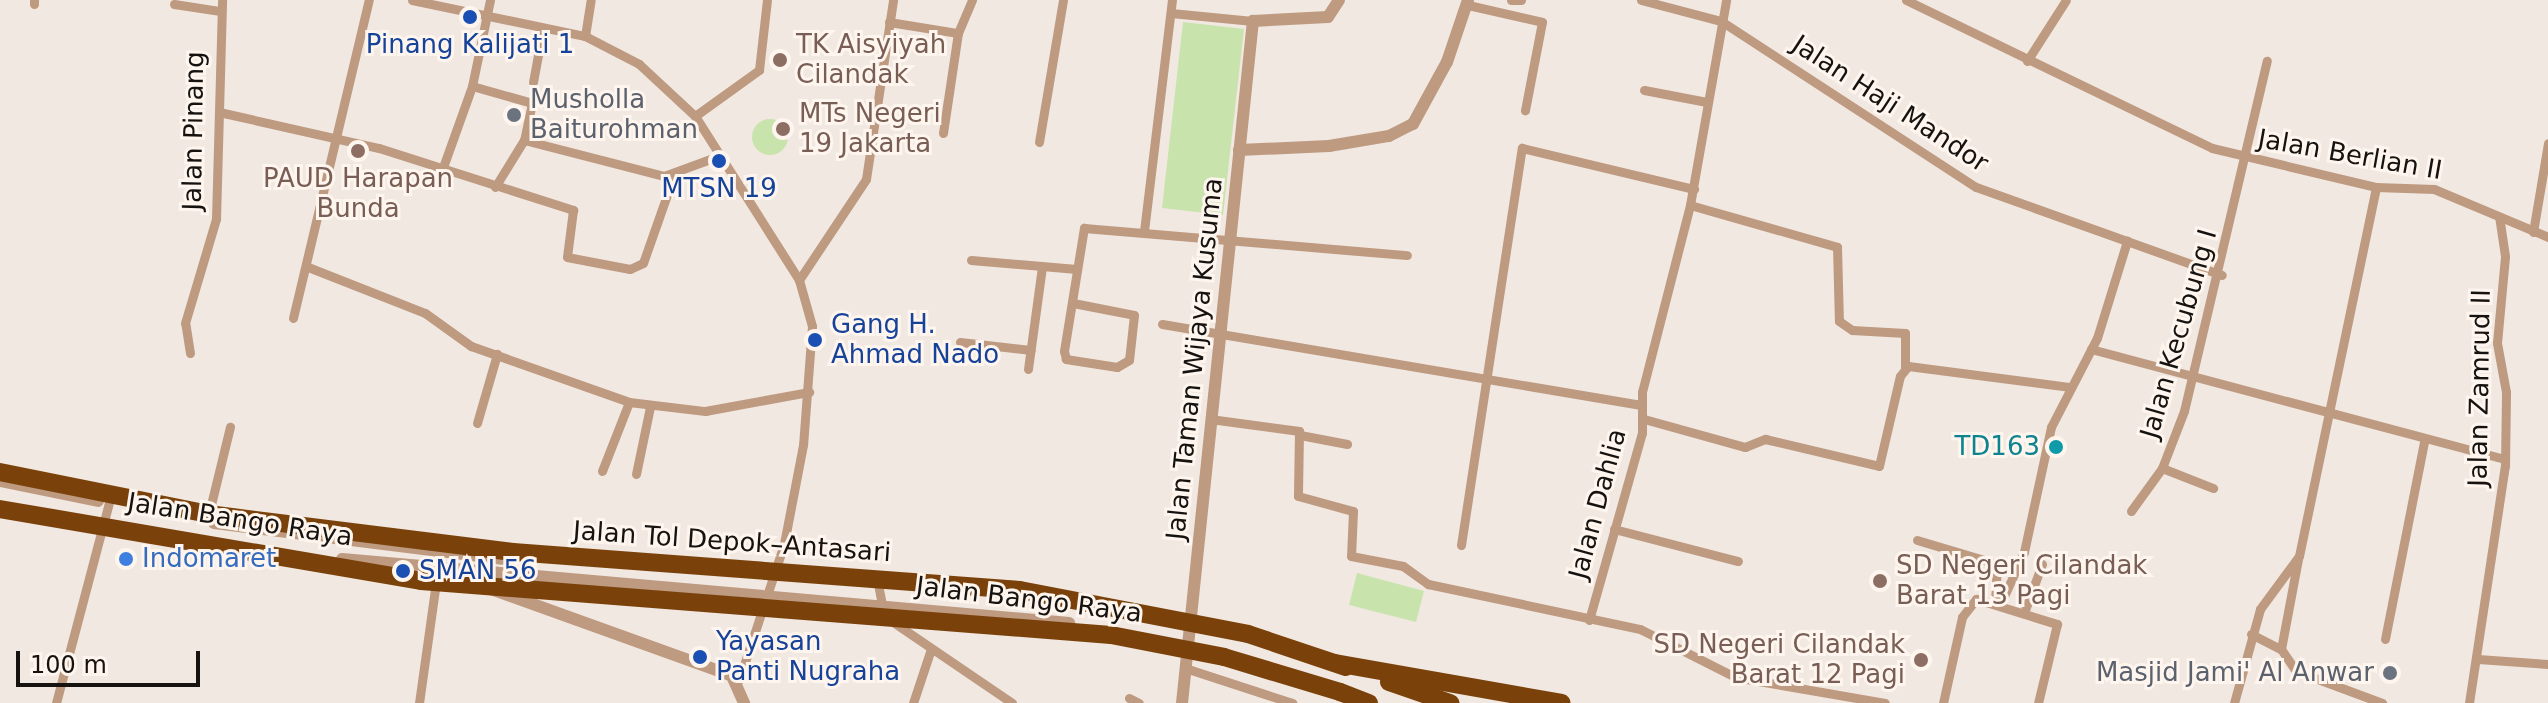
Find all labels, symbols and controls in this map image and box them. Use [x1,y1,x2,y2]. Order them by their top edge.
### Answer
marker: Pinang Kalijati 1 [461,8,479,26]
place label: Pinang Kalijati 1 [366,29,574,61]
place label: TK Aisyiyah Cilandak [796,29,946,90]
street label: Jalan Haji Mandor [1786,29,1994,179]
street label: Jalan Pinang [177,51,211,211]
marker: TK Aisyiyah Cilandak [771,51,789,69]
place label: Musholla Baiturohman [530,84,698,146]
place label: MTs Negeri 19 Jakarta [799,98,941,160]
marker: Musholla Baiturohman [505,106,523,124]
marker: MTs Negeri 19 Jakarta [774,120,792,138]
street label: Jalan Berlian II [2255,123,2445,187]
marker: PAUD Harapan Bunda [349,142,367,160]
marker: MTSN 19 [710,152,728,170]
place label: PAUD Harapan Bunda [263,163,453,224]
place label: MTSN 19 [661,173,777,205]
street label: Jalan Taman Wijaya Kusuma [1160,177,1230,541]
street label: Jalan Kecubung I [2134,226,2224,442]
street label: Jalan Zamrud II [2463,289,2497,487]
place label: Gang H. Ahmad Nado [831,309,999,370]
marker: Gang H. Ahmad Nado [806,331,824,349]
street label: Jalan Dahlia [1563,425,1633,583]
place label: TD163 [1954,431,2040,463]
marker: TD163 [2047,438,2065,456]
street label: Jalan Bango Raya [125,487,355,553]
street label: Jalan Tol Depok–Antasari [572,515,892,569]
place label: Indomaret [142,543,276,575]
marker: Indomaret [117,550,135,568]
place label: SD Negeri Cilandak Barat 13 Pagi [1896,550,2147,612]
place label: SMAN 56 [419,555,537,587]
marker: SMAN 56 [394,562,412,580]
street label: Jalan Bango Raya [914,571,1144,629]
marker: SD Negeri Cilandak Barat 13 Pagi [1871,572,1889,590]
place label: Yayasan Panti Nugraha [716,626,900,688]
place label: SD Negeri Cilandak Barat 12 Pagi [1654,629,1905,690]
scale bar [20,635,204,685]
marker: Yayasan Panti Nugraha [691,648,709,666]
text: 100 m [30,651,107,679]
marker: SD Negeri Cilandak Barat 12 Pagi [1912,651,1930,669]
place label: Masjid Jami' Al Anwar [2096,657,2374,689]
marker: Masjid Jami' Al Anwar [2381,664,2399,682]

